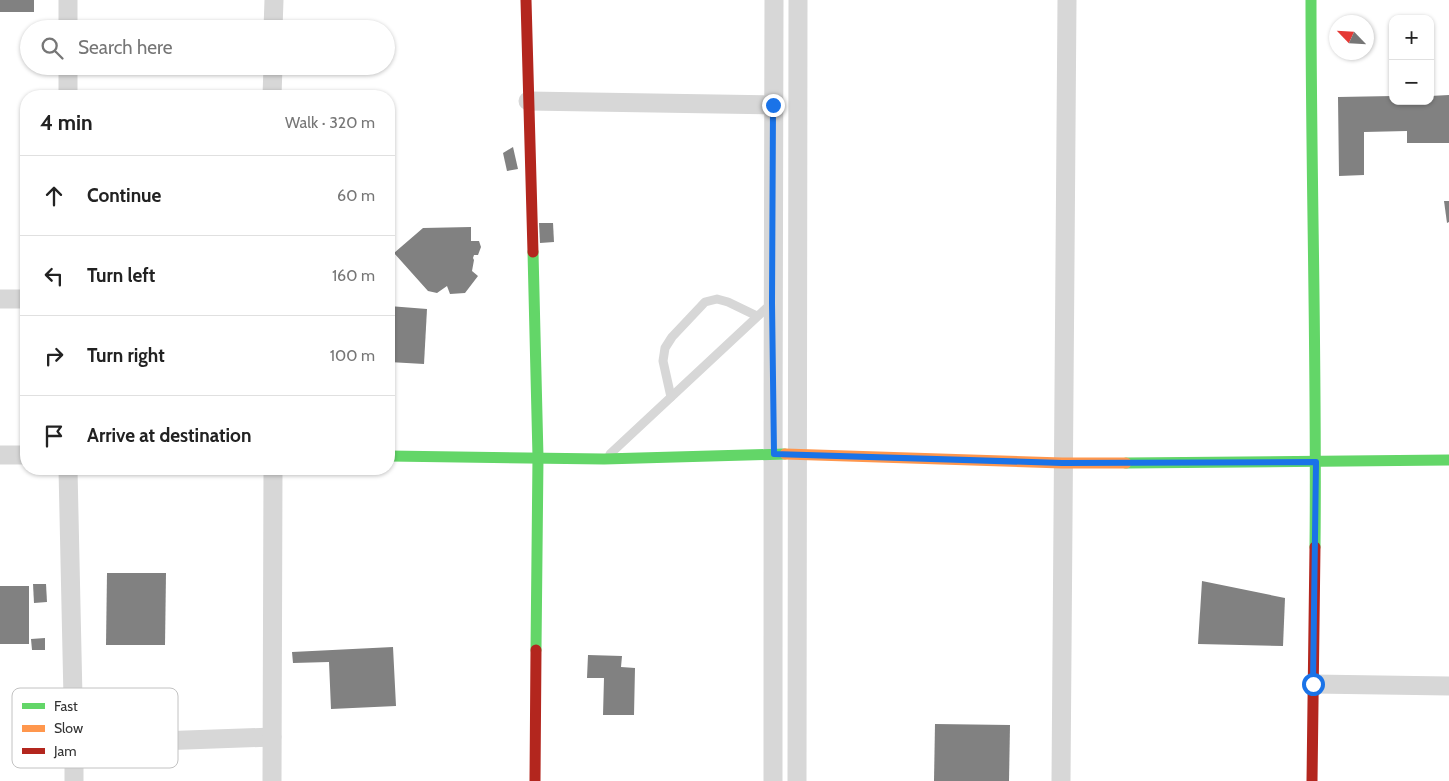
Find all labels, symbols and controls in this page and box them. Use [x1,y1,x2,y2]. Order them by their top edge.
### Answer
north arrow [1329,15,1374,60]
map controls [1389,15,1434,105]
button: + [1389,15,1434,60]
search box [20,20,395,75]
icon: search [38,34,66,62]
text: Search here [78,36,172,59]
button: − [1389,60,1434,105]
route end [762,94,785,117]
text: 4 min [40,110,93,135]
text: Walk · 320 m [285,113,375,132]
icon: ahead [40,182,68,210]
text: Continue [87,184,161,207]
text: 60 m [337,186,375,205]
icon: left [40,262,68,290]
text: Turn left [87,264,155,287]
text: 160 m [332,266,375,285]
icon: right [40,342,68,370]
text: Turn right [87,344,165,367]
text: 100 m [330,346,375,365]
icon: arrive [40,422,68,450]
text: Arrive at destination [87,424,251,447]
route start [1302,673,1325,696]
legend [12,688,178,768]
text: Fast [54,697,78,715]
text: Slow [54,719,83,737]
text: Jam [53,742,76,760]

